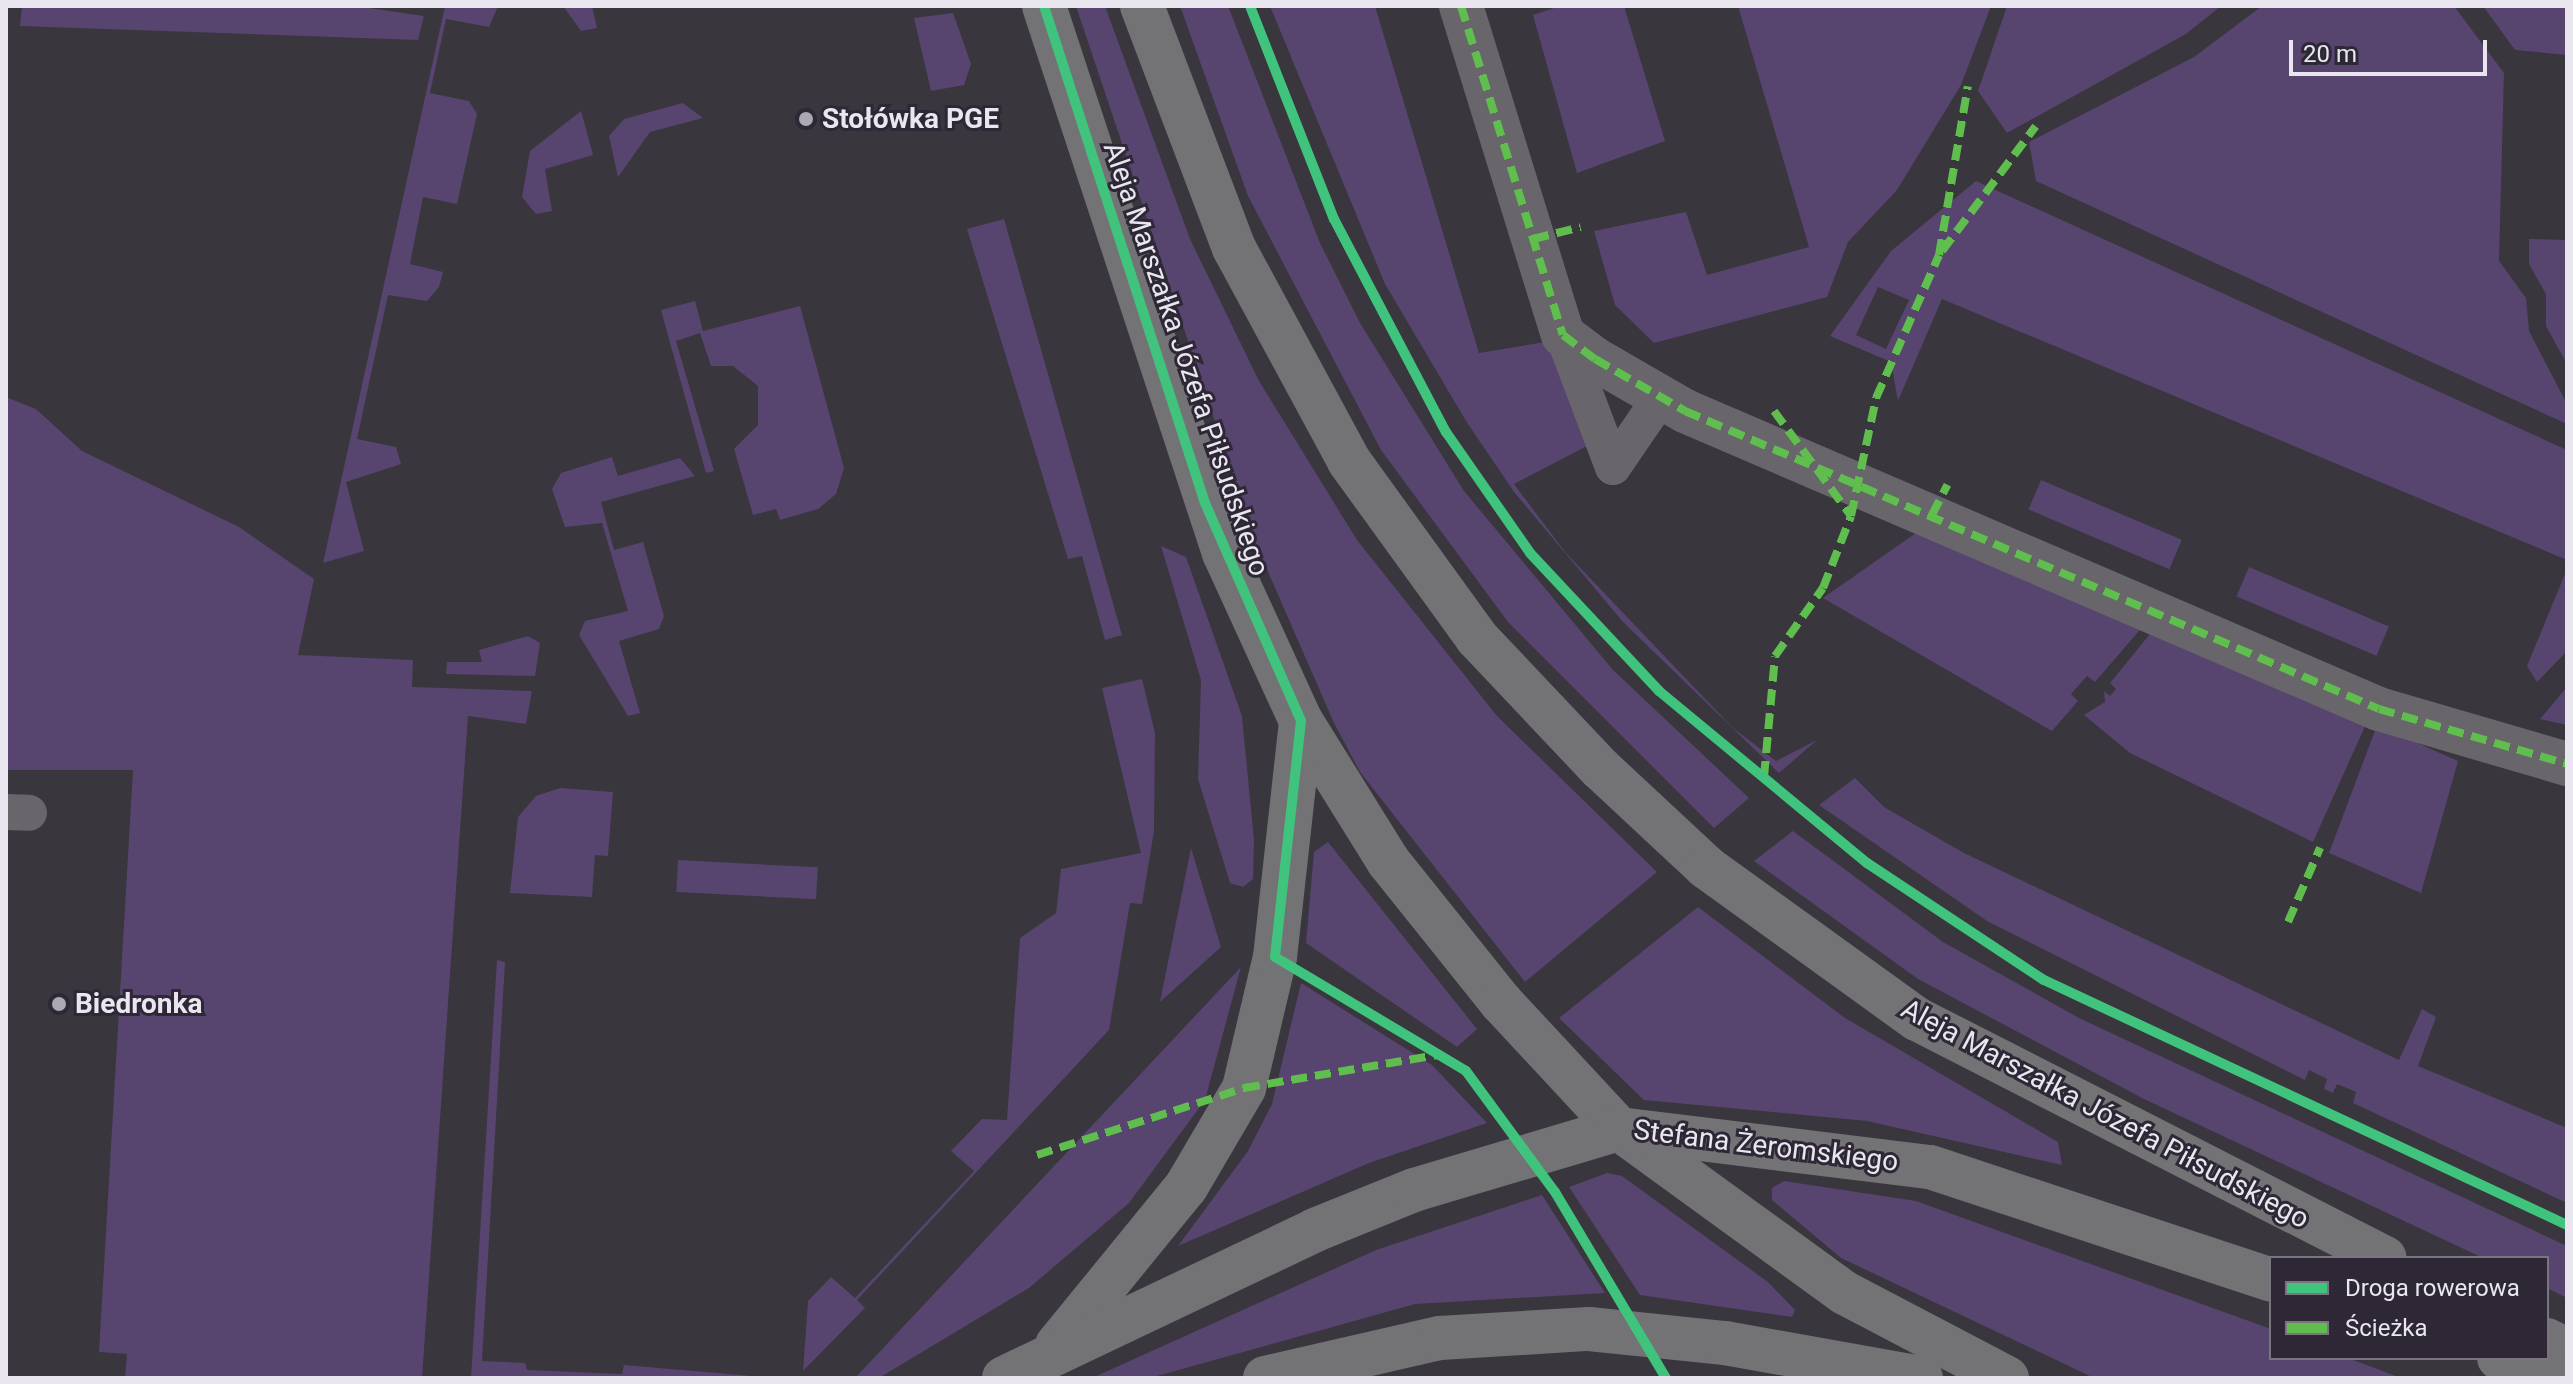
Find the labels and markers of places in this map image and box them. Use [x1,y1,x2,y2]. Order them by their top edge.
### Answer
place label: Stołówka PGE [822,102,999,136]
marker: Stołówka PGE [797,110,815,128]
place label: Biedronka [75,987,202,1021]
marker: Biedronka [50,995,68,1013]

